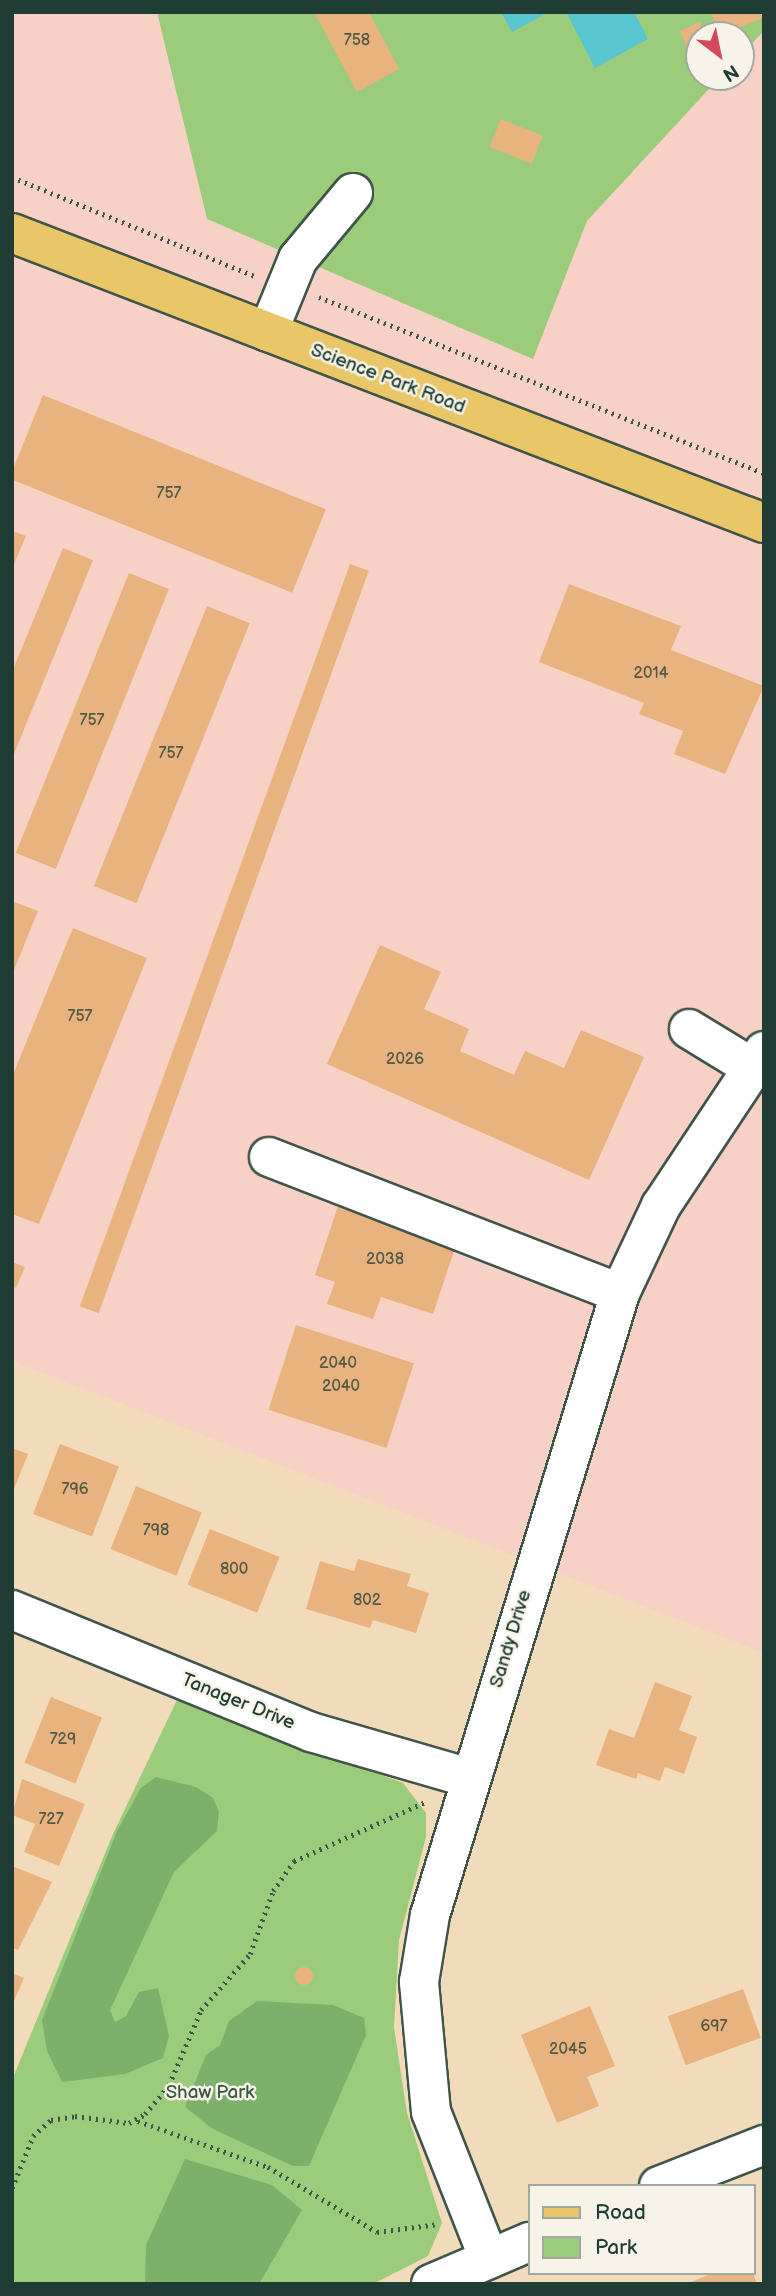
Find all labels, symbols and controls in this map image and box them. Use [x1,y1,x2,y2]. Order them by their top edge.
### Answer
north arrow [685,21,755,91]
house number: 758 [344,31,370,51]
text: N [718,59,742,86]
street label: Science Park Road [307,339,469,419]
house number: 757 [157,484,181,504]
house number: 2014 [634,664,668,684]
house number: 757 [80,711,104,731]
house number: 757 [159,744,183,764]
house number: 757 [68,1007,92,1027]
house number: 2026 [386,1050,424,1070]
house number: 2038 [366,1250,404,1270]
house number: 2040 [319,1354,357,1374]
house number: 2040 [322,1377,360,1397]
house number: 796 [62,1480,88,1500]
house number: 798 [143,1521,169,1541]
house number: 800 [220,1560,248,1580]
street label: Sandy Drive [485,1587,537,1691]
house number: 802 [353,1591,381,1611]
street label: Tanager Drive [178,1669,298,1735]
house number: 729 [50,1730,76,1750]
house number: 727 [38,1810,64,1830]
house number: 697 [701,2017,727,2037]
house number: 2045 [549,2040,587,2060]
park label: Shaw Park [166,2082,254,2104]
legend [528,2184,755,2275]
text: Road [595,2200,646,2225]
text: Park [595,2235,637,2260]

